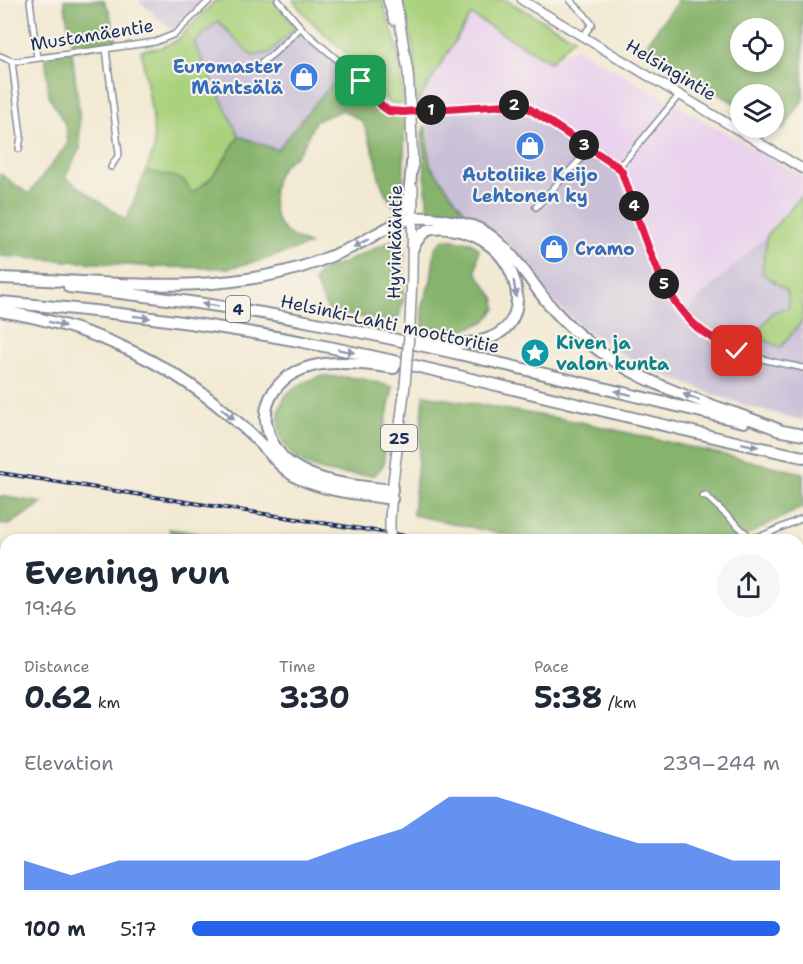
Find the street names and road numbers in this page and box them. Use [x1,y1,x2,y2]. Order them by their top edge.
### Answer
street label: Mustamäentie [29,13,155,57]
street label: Helsingintie [621,34,721,106]
street label: Hyvinkääntie [382,185,408,299]
street label: Helsinki-Lahti moottoritie [278,289,502,359]
road number: 4 [226,296,250,322]
road number: 25 [381,425,417,451]

